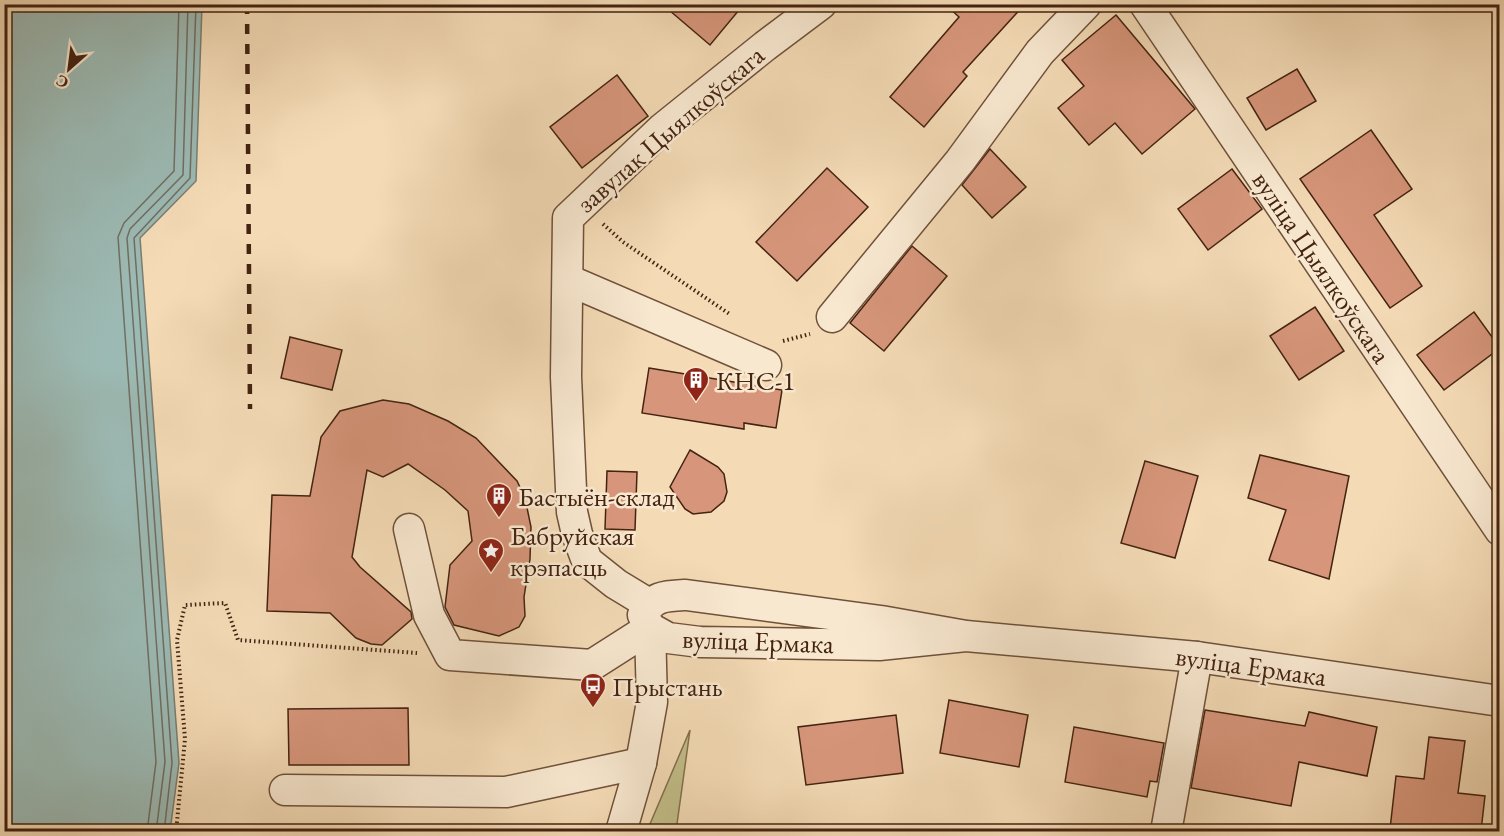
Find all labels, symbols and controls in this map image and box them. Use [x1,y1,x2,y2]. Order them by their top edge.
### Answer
street label: завулак Цыялкоўскага [569,37,772,220]
north arrow [39,39,99,99]
text: С [52,70,72,94]
street label: вуліца Цыялкоўскага [1245,164,1399,370]
place label: КНС-1 [716,363,795,398]
building icon: КНС-1 [681,365,711,403]
place label: Бастыён-склад [518,479,675,514]
building icon: Бастыён-склад [484,481,514,519]
place label: Бабруйская крэпасць [510,518,634,584]
place icon: Бабруйская крэпасць [476,536,506,574]
street label: вуліца Ермака [682,621,835,661]
street label: вуліца Ермака [1173,638,1329,694]
place label: Прыстань [612,669,723,704]
bus stop icon: Прыстань [578,671,608,709]

